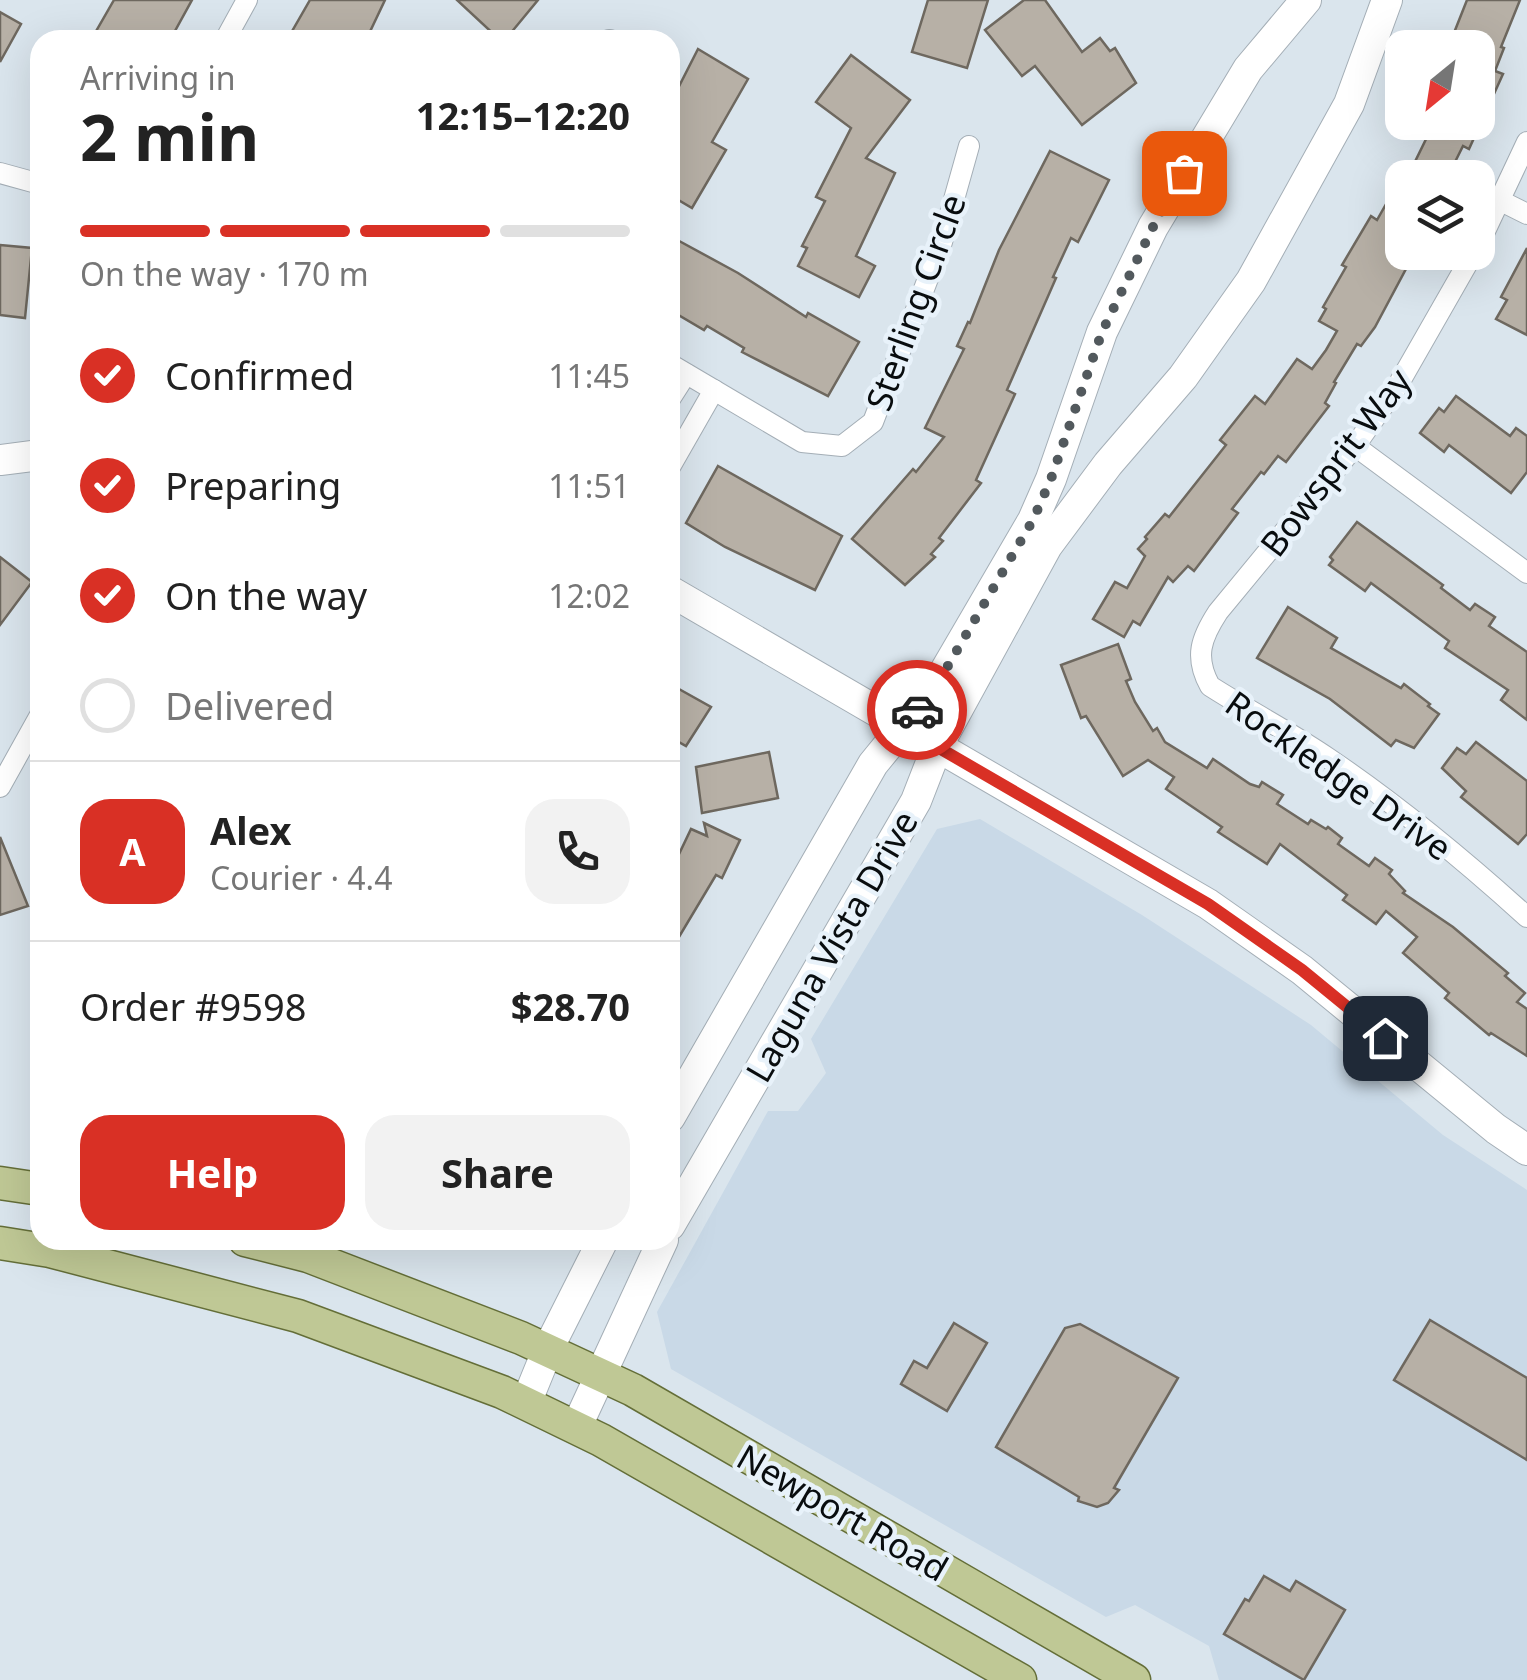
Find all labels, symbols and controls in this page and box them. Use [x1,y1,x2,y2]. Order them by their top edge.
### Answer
north arrow [1385,30,1495,140]
map controls [1385,30,1495,270]
text: Arriving in [80,56,235,99]
text: 12:15–12:20 [416,89,630,141]
text: 2 min [80,92,259,180]
pin [1142,131,1227,216]
icon: bag [1157,146,1212,201]
button: layers [1385,160,1495,270]
street label: Sterling Circle [854,187,976,417]
text: On the way · 170 m [80,252,369,295]
icon: check [80,348,135,403]
text: Confirmed [165,349,354,401]
text: 11:45 [548,354,630,397]
street label: Bowsprit Way [1249,358,1421,565]
icon: check [80,458,135,513]
text: Preparing [165,459,341,511]
text: 11:51 [548,464,630,507]
icon: check [80,568,135,623]
text: On the way [165,569,367,621]
text: 12:02 [548,574,630,617]
courier [867,660,967,760]
text: Delivered [165,679,334,731]
street label: Rockledge Drive [1217,680,1461,870]
icon: car [890,683,945,738]
button: phone [525,799,630,904]
street label: Laguna Vista Drive [734,802,928,1090]
text: Alex [210,804,292,856]
text: A [119,825,146,877]
text: Courier · 4.4 [210,856,393,899]
text: Order #9598 [80,980,306,1032]
text: $28.70 [511,980,630,1032]
pin [1343,996,1428,1081]
icon: home [1358,1011,1413,1066]
button: Help [80,1115,345,1230]
button: Share [365,1115,630,1230]
street label: Newport Road [729,1433,957,1591]

